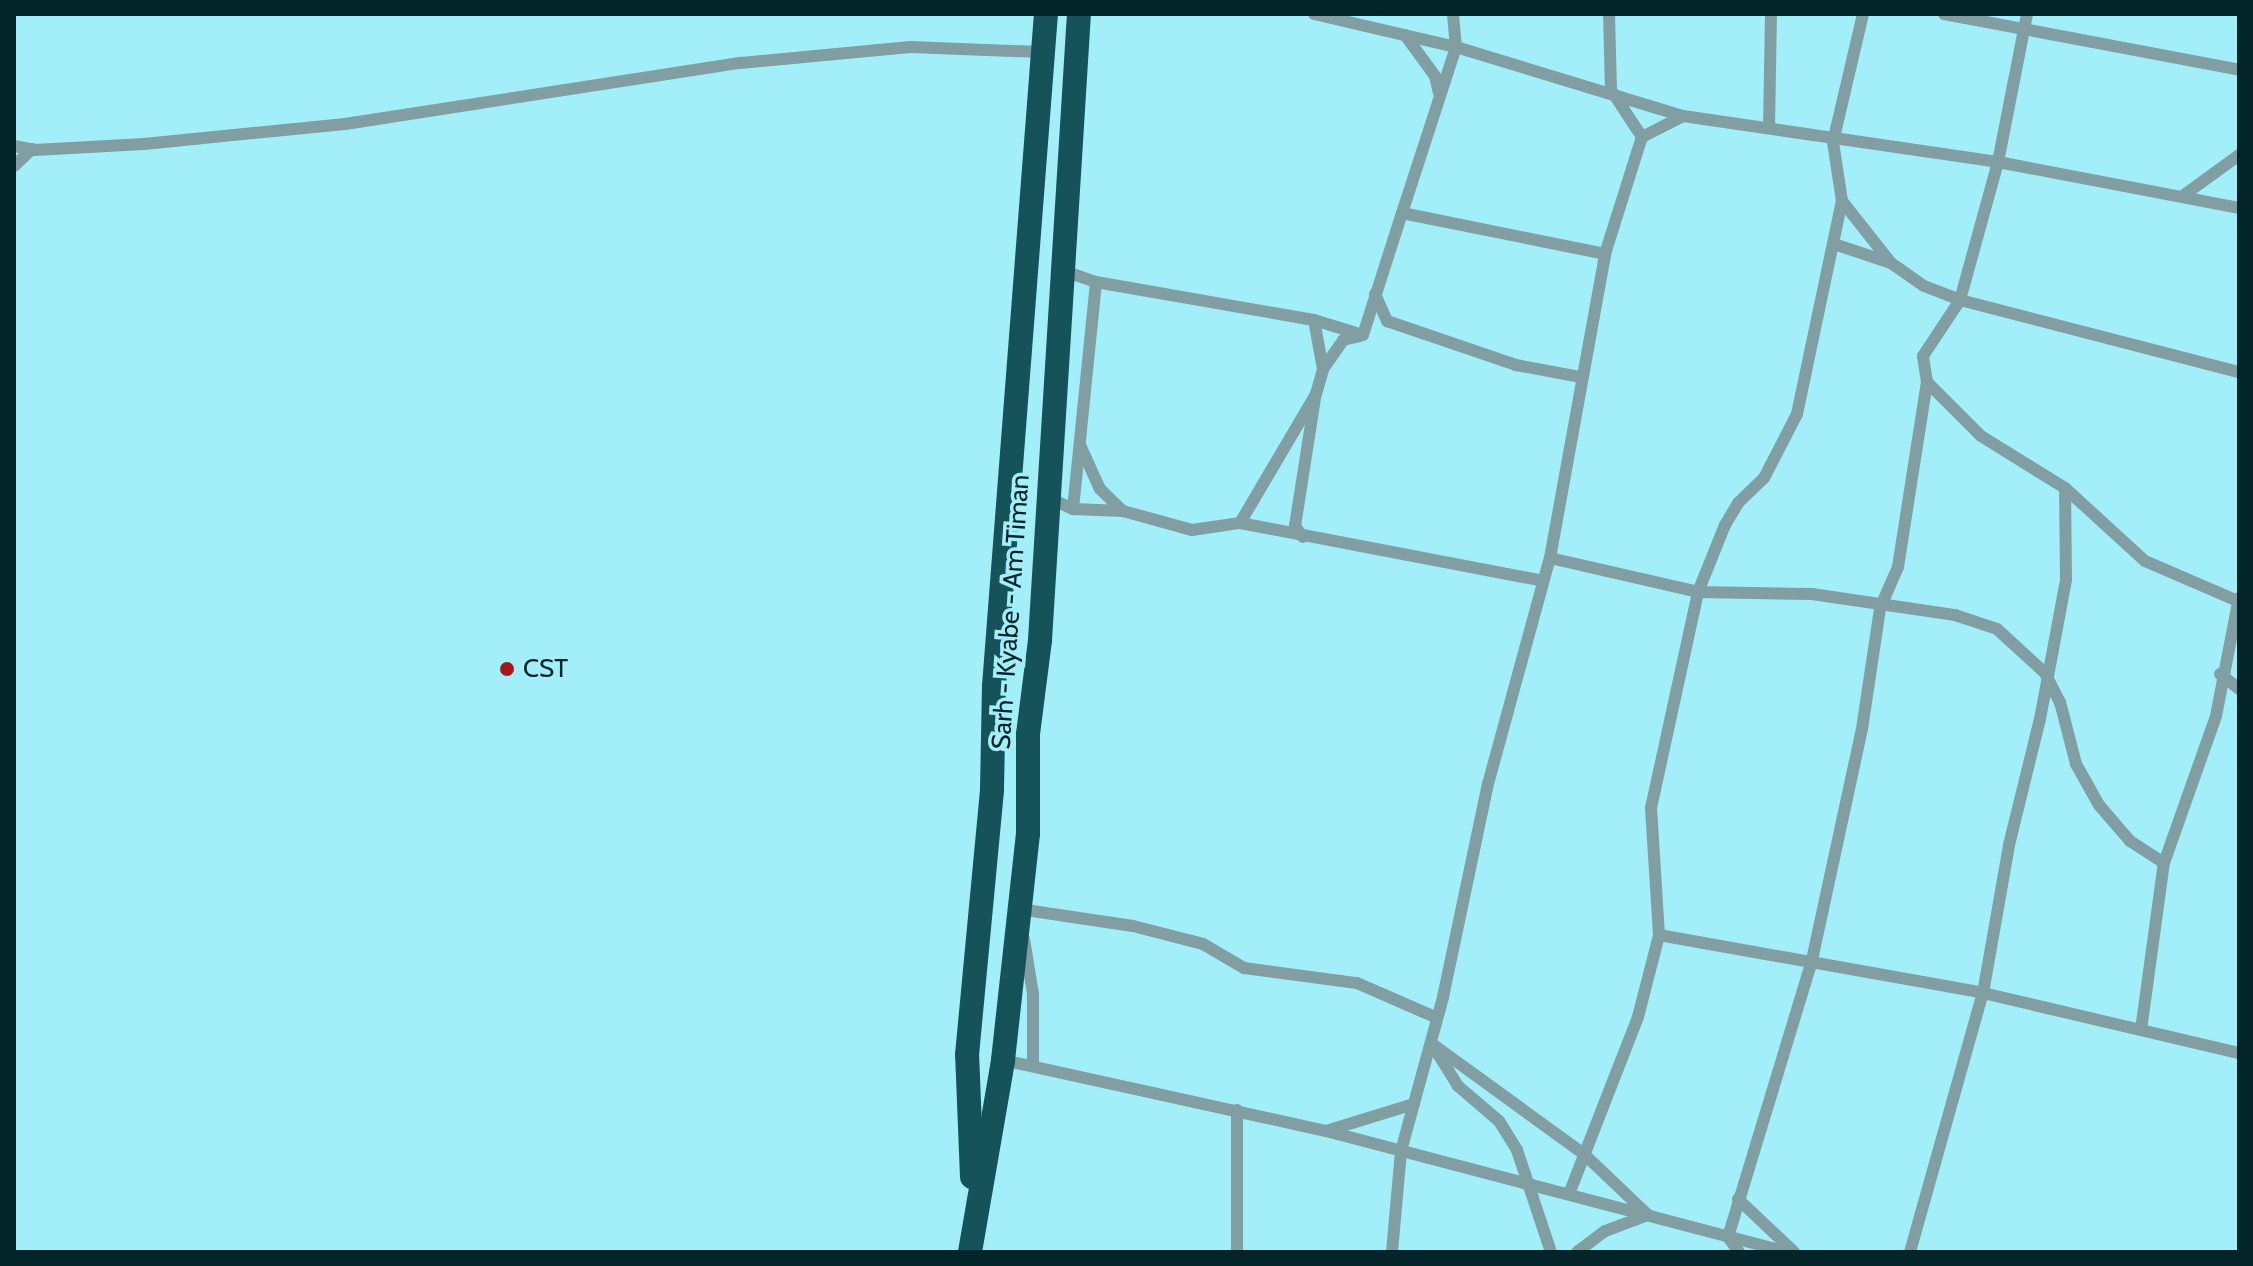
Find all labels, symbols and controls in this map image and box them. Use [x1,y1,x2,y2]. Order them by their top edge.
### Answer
street label: Sarh - Kyabe - Am Timan [986,474,1036,750]
place label: CST [523,653,568,685]
marker: CST [498,660,516,678]

